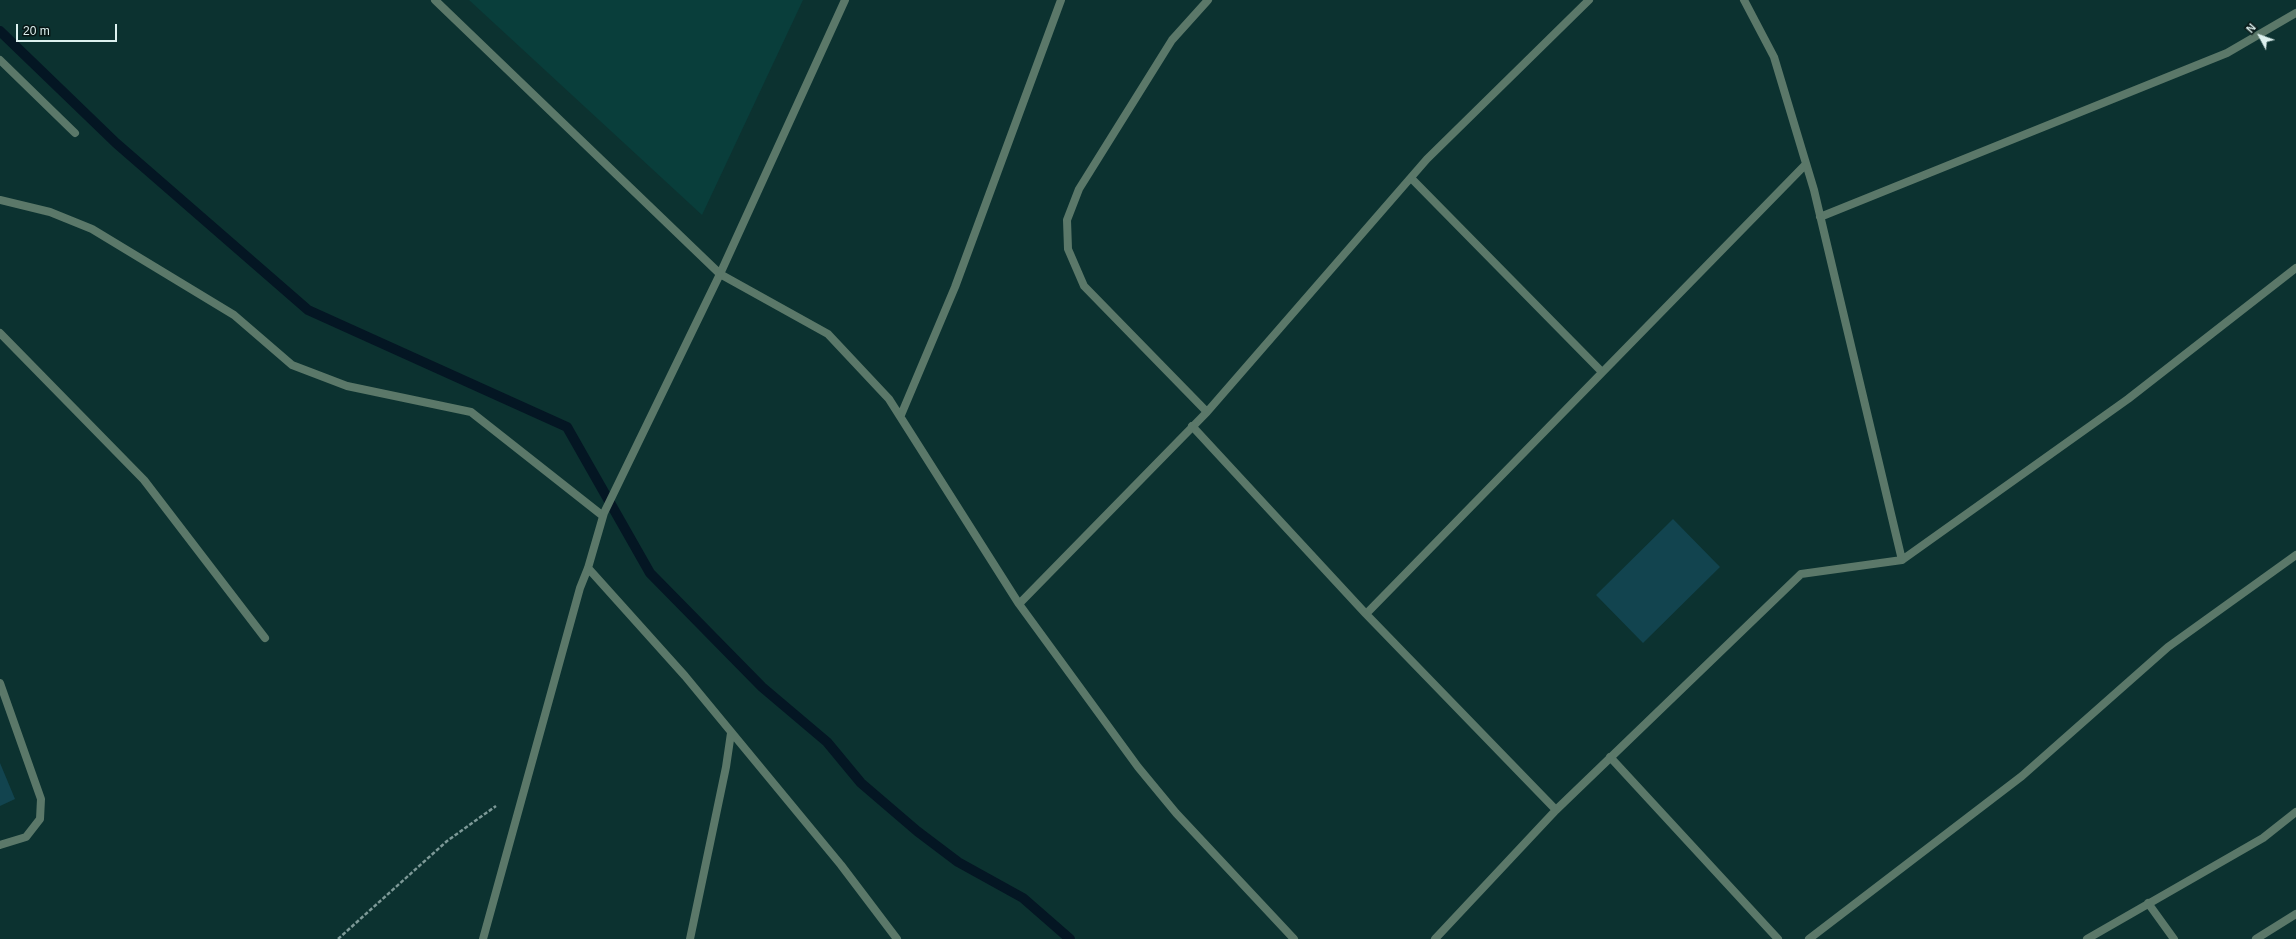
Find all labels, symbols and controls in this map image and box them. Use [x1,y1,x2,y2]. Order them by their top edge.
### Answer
scale bar [18,16,119,42]
north arrow [2240,16,2280,56]
text: N [2244,21,2258,35]
text: 20 m [23,24,50,38]

